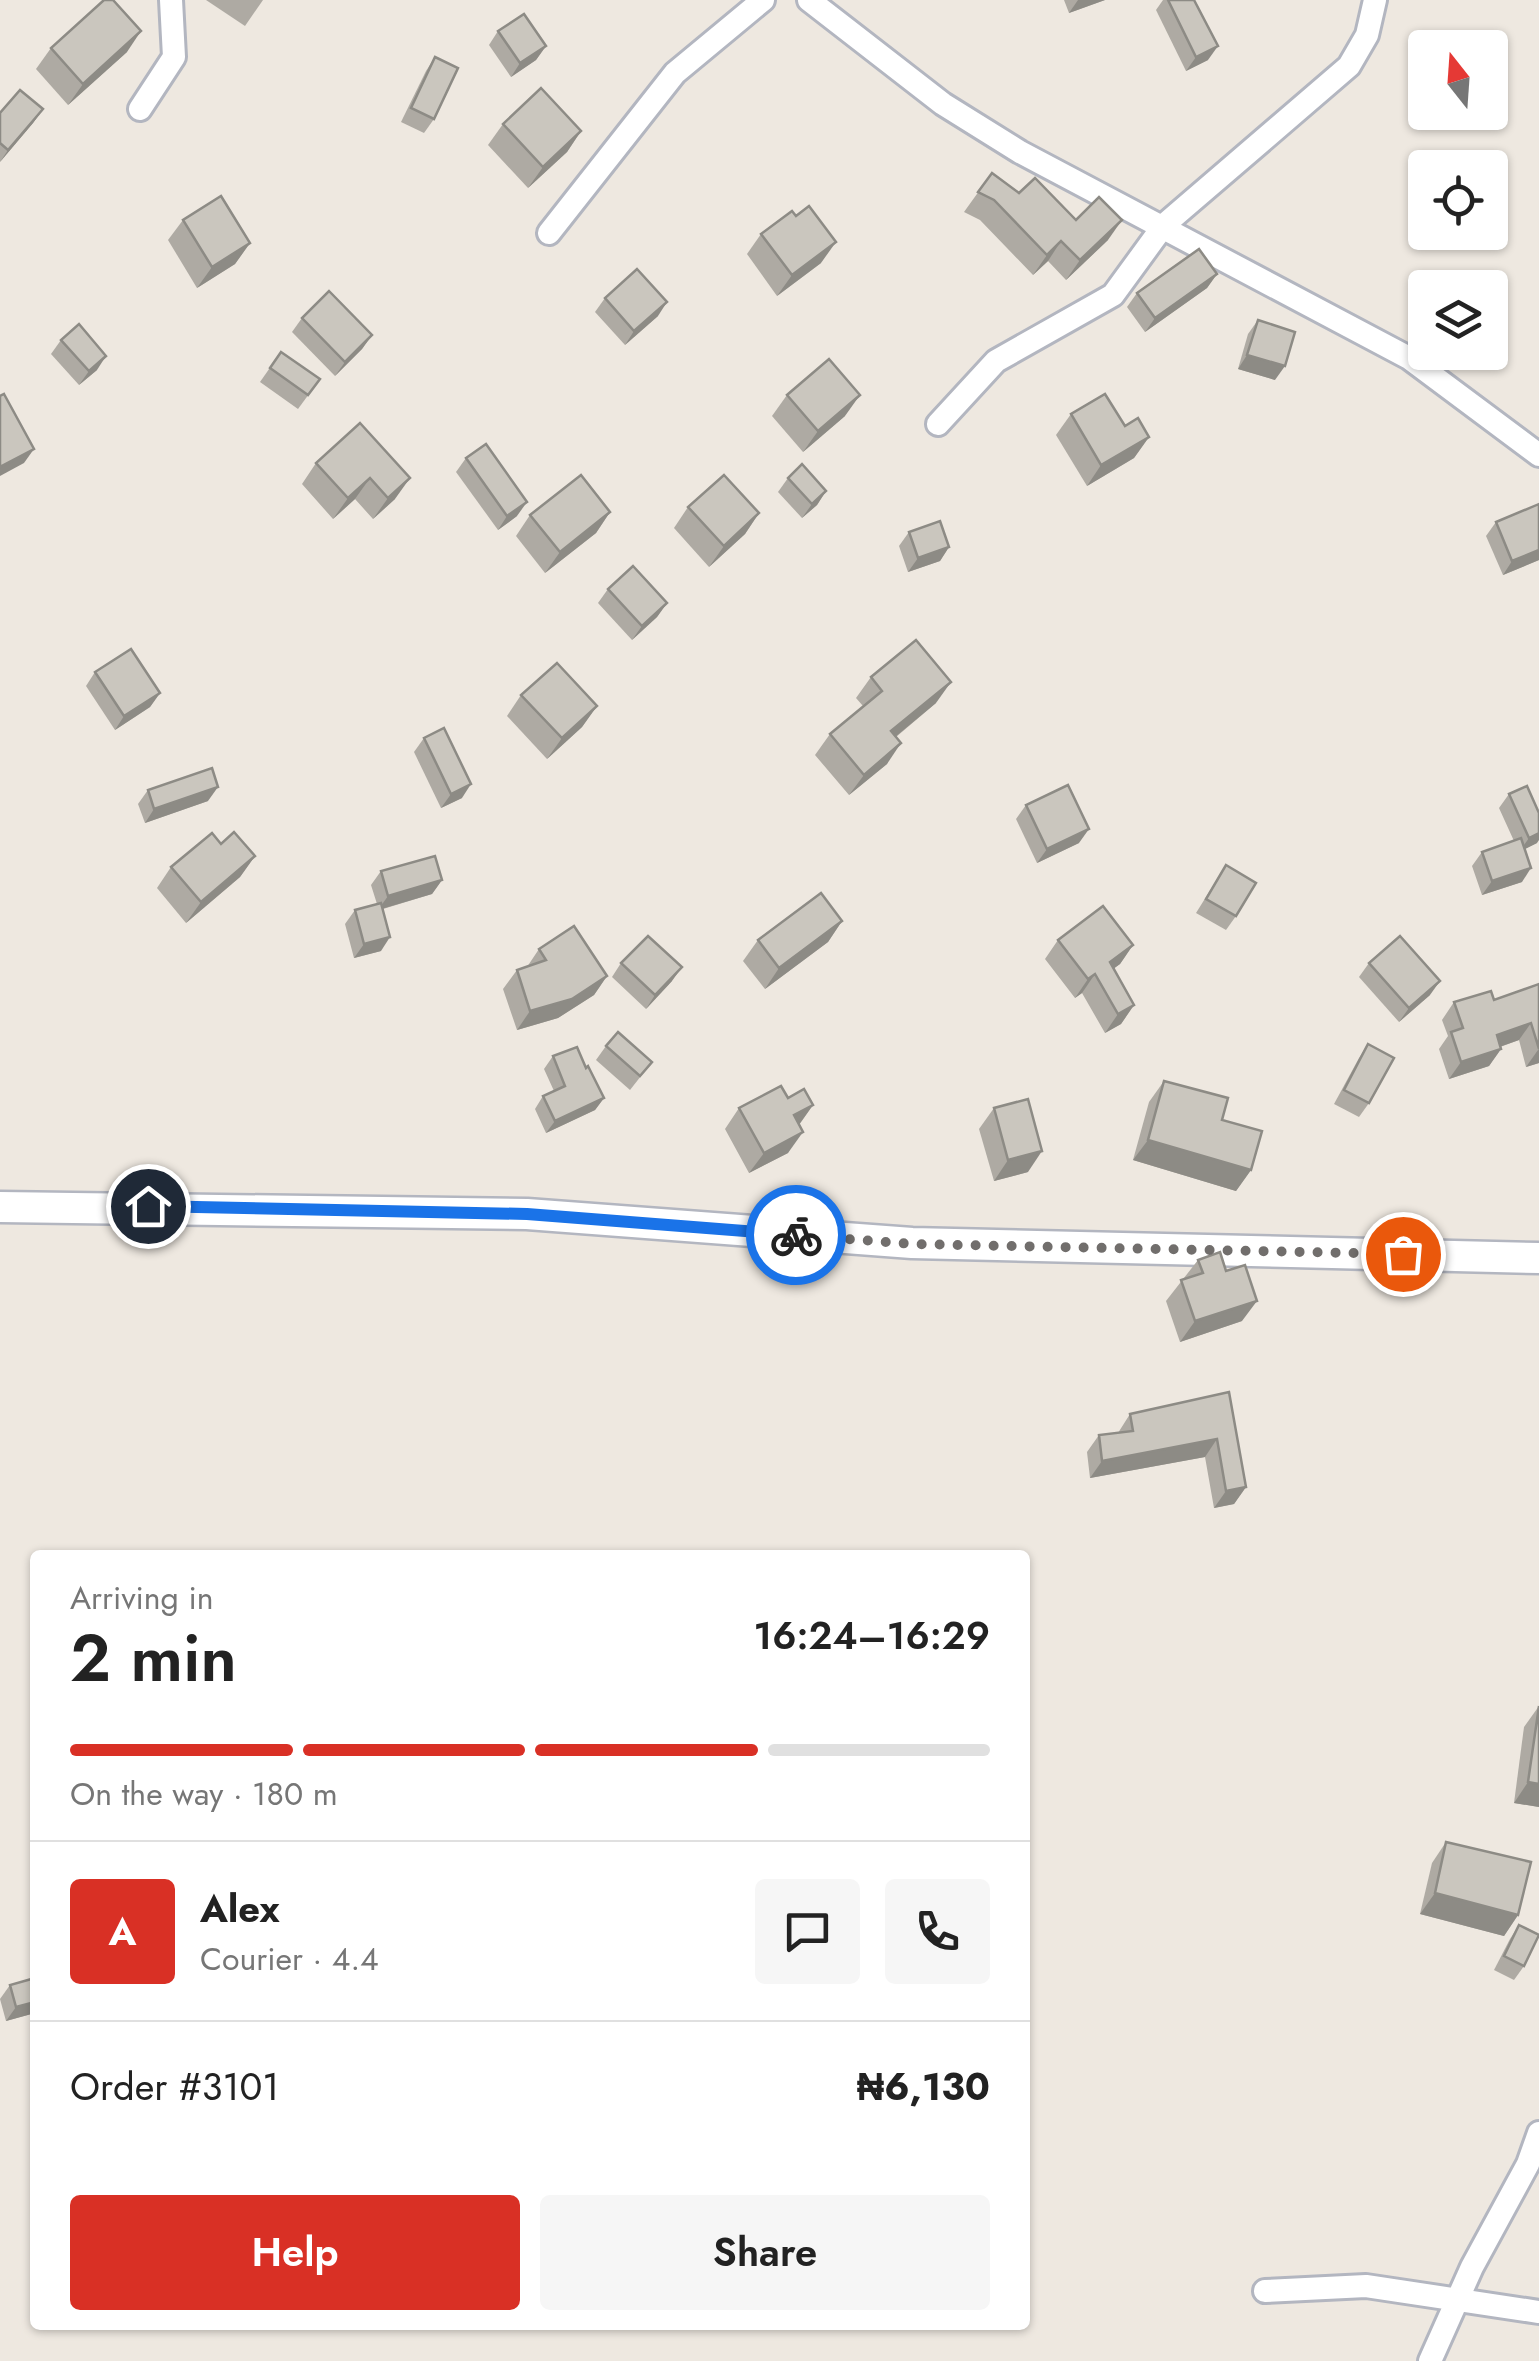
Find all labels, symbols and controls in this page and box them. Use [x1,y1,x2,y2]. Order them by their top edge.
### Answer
north arrow [1408,30,1508,130]
map controls [1408,30,1508,370]
button: locate [1408,150,1508,250]
button: layers [1408,270,1508,370]
pin [106,1164,191,1249]
icon: home [121,1179,176,1234]
courier [746,1185,846,1285]
icon: bike [769,1208,824,1263]
pin [1361,1212,1446,1297]
icon: bag [1376,1227,1431,1282]
text: Arriving in [70,1575,214,1621]
text: 16:24–16:29 [754,1608,990,1663]
text: 2 min [70,1611,237,1705]
text: On the way · 180 m [70,1771,338,1817]
button: chat [755,1879,860,1984]
button: phone [885,1879,990,1984]
text: Alex [200,1881,280,1936]
text: A [109,1904,136,1959]
text: Courier · 4.4 [200,1936,379,1982]
text: Order #3101 [70,2059,279,2114]
text: ₦6,130 [857,2059,990,2114]
button: Help [70,2195,520,2310]
button: Share [540,2195,990,2310]

